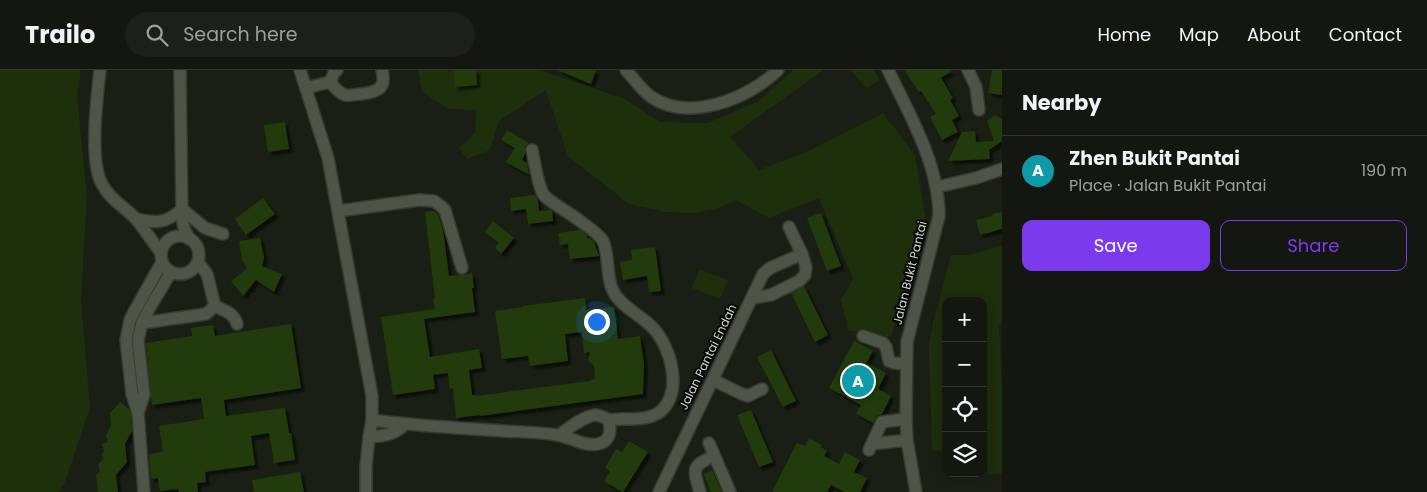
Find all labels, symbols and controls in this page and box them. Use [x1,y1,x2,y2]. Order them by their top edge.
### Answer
search box [125,12,475,57]
text: Trailo [25,18,95,51]
icon: search [143,21,171,49]
text: Search here [183,21,298,48]
text: Home [1097,22,1151,47]
text: Map [1179,22,1219,47]
text: About [1247,22,1301,47]
text: Contact [1329,22,1402,47]
text: Nearby [1022,88,1102,117]
text: Zhen Bukit Pantai [1069,145,1240,172]
text: A [1032,159,1044,182]
text: 190 m [1361,159,1407,182]
text: Place · Jalan Bukit Pantai [1069,174,1266,197]
street label: Jalan Bukit Pantai [888,219,931,327]
button: Save [1022,220,1210,271]
button: Share [1220,220,1407,271]
map controls [942,297,987,477]
button: + [942,297,987,342]
street label: Jalan Pantai Endah [675,301,741,412]
your location [584,309,610,335]
button: − [942,342,987,387]
pin: A [842,362,874,400]
button: locate [942,387,987,432]
button: layers [942,432,987,477]

